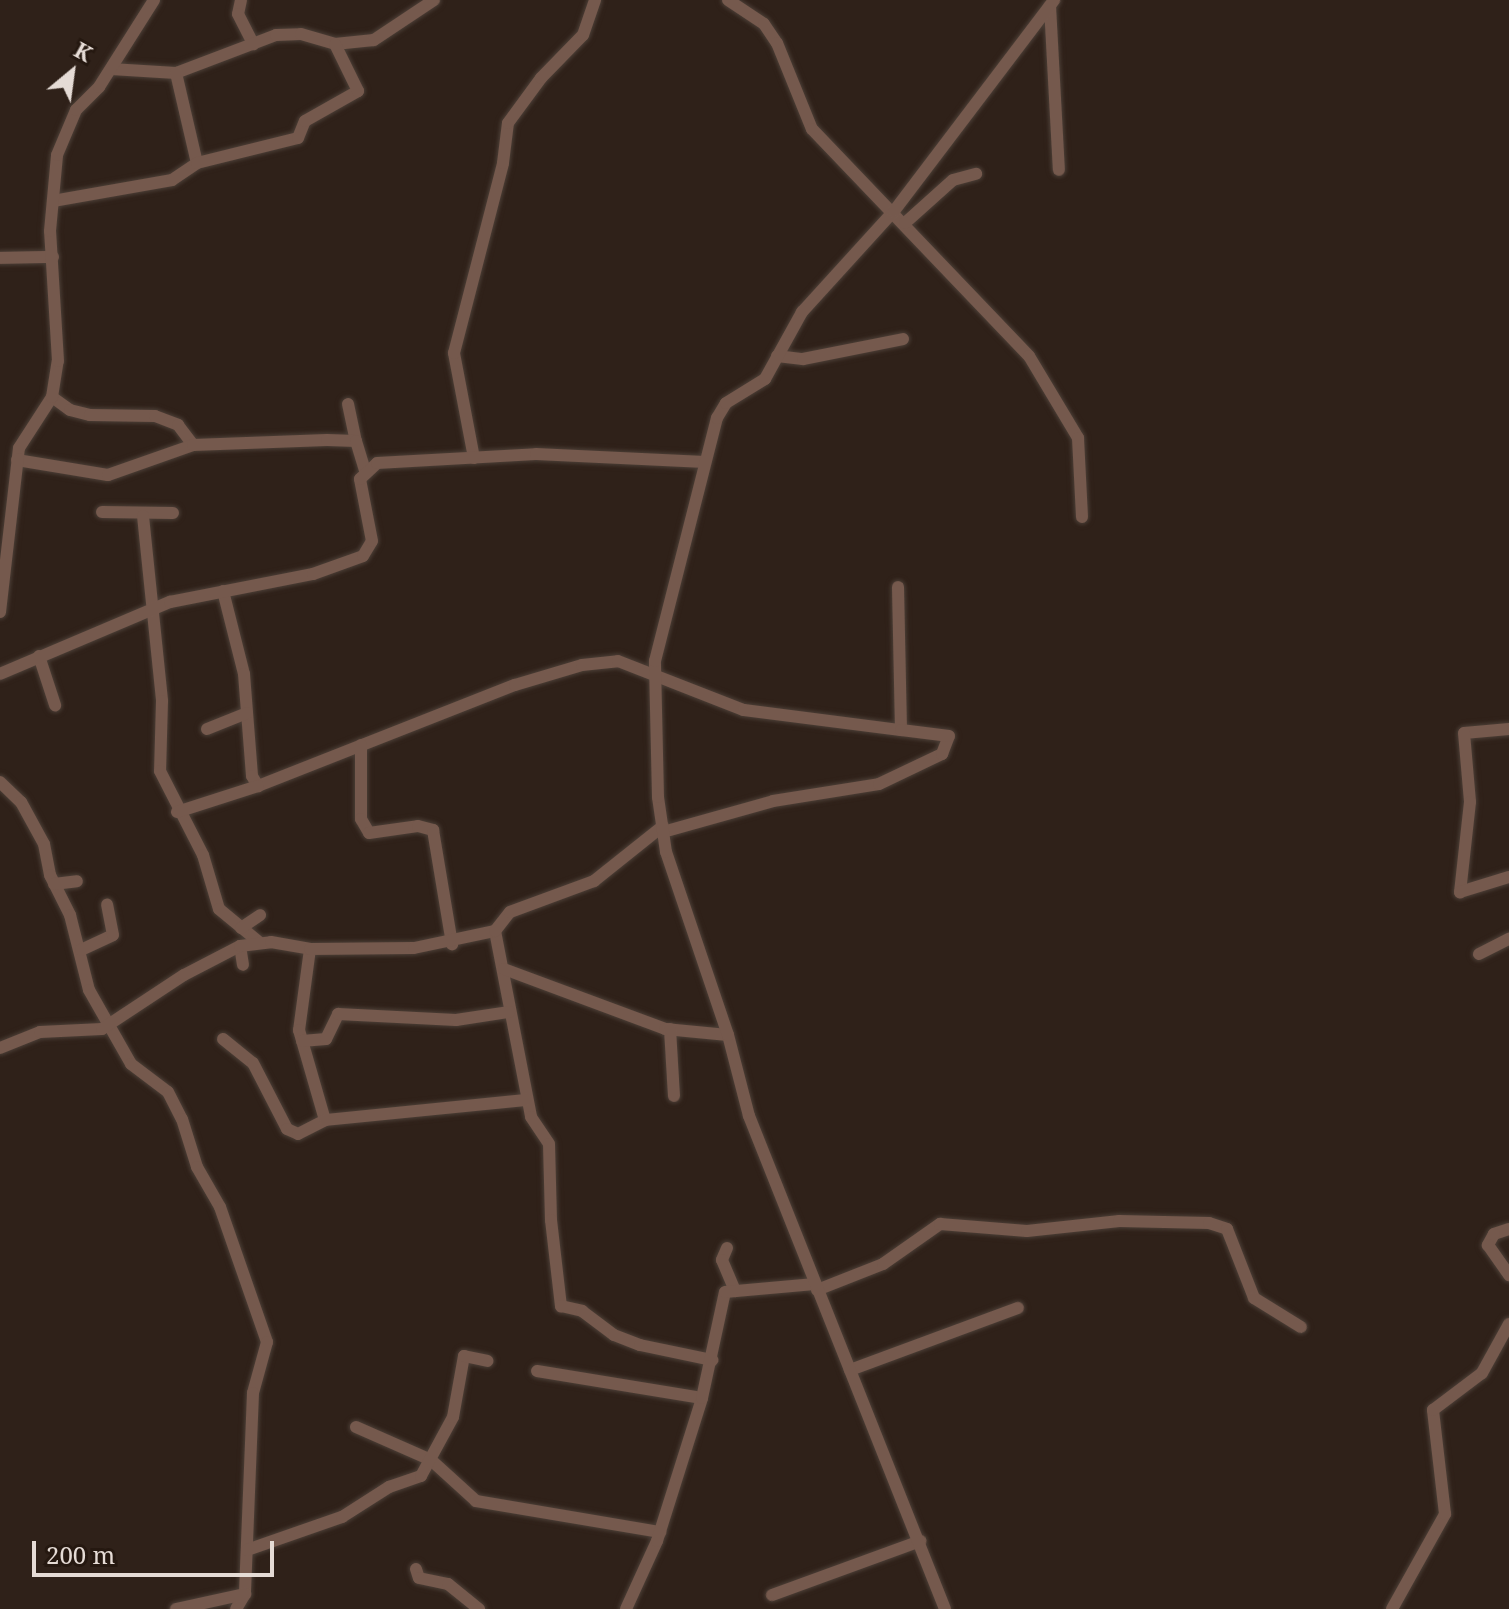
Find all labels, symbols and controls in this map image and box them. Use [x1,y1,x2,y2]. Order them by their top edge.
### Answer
north arrow [32,32,112,112]
text: K [69,34,98,68]
scale bar [36,1525,278,1575]
text: 200 m [46,1538,115,1571]

